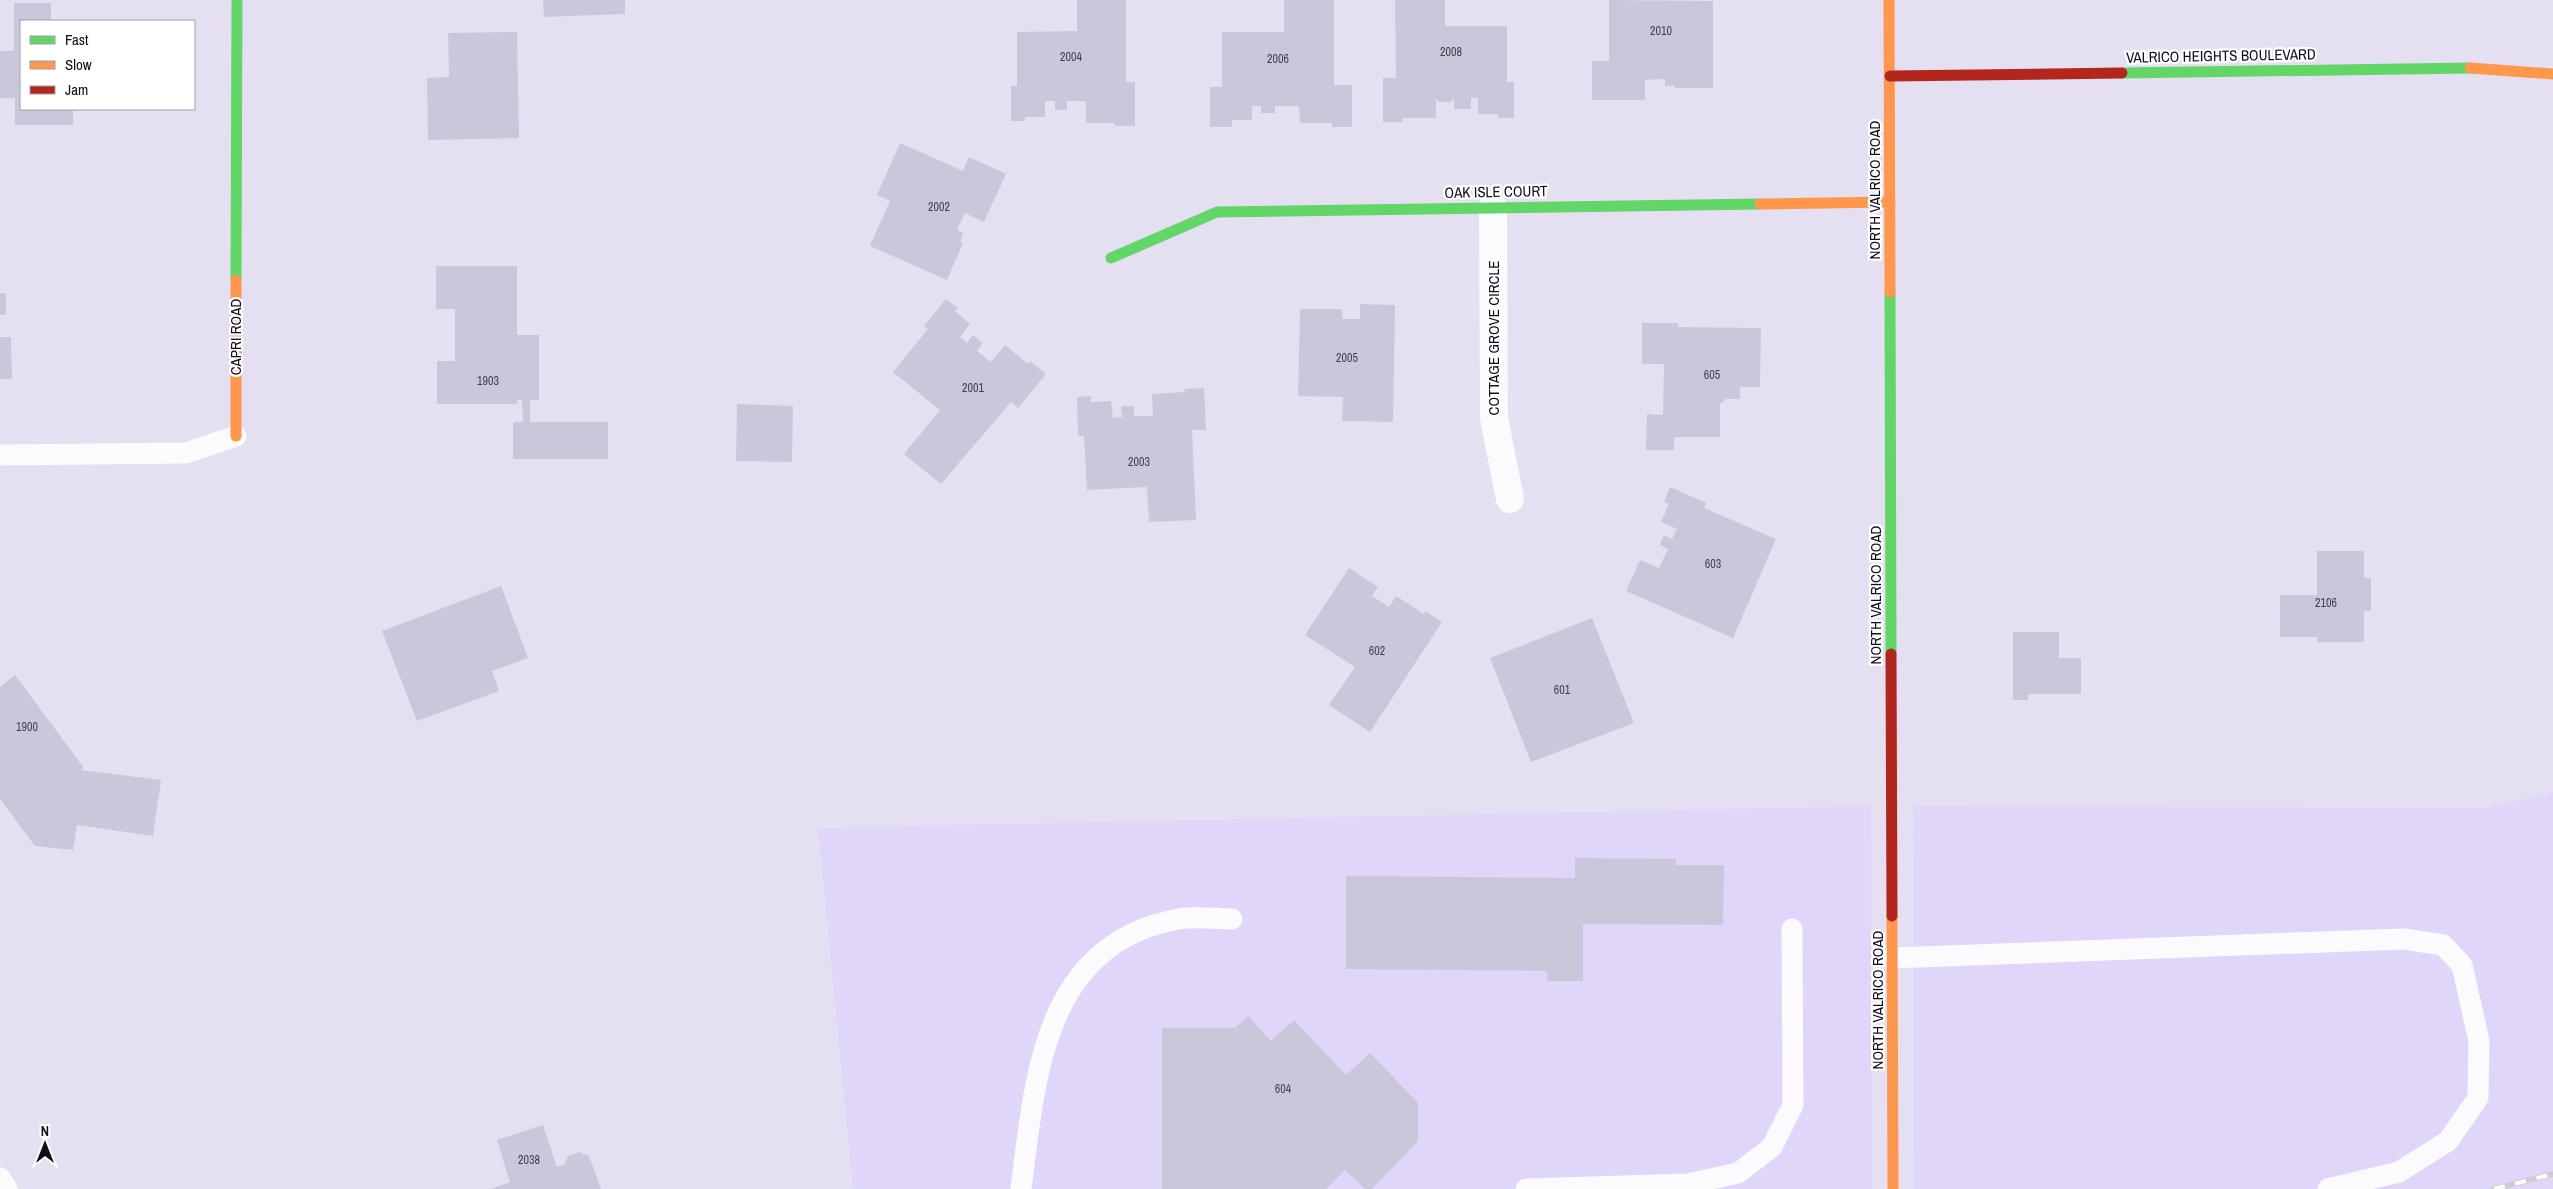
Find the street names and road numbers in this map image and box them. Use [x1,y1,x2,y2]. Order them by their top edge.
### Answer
street label: VALRICO HEIGHTS BOULEVARD [2126,43,2316,68]
street label: NORTH VALRICO ROAD [1864,120,1885,260]
street label: OAK ISLE COURT [1444,180,1548,203]
street label: COTTAGE GROVE CIRCLE [1483,261,1504,415]
street label: CAPRI ROAD [225,299,246,375]
street label: NORTH VALRICO ROAD [1865,525,1886,665]
street label: NORTH VALRICO ROAD [1867,930,1888,1070]

